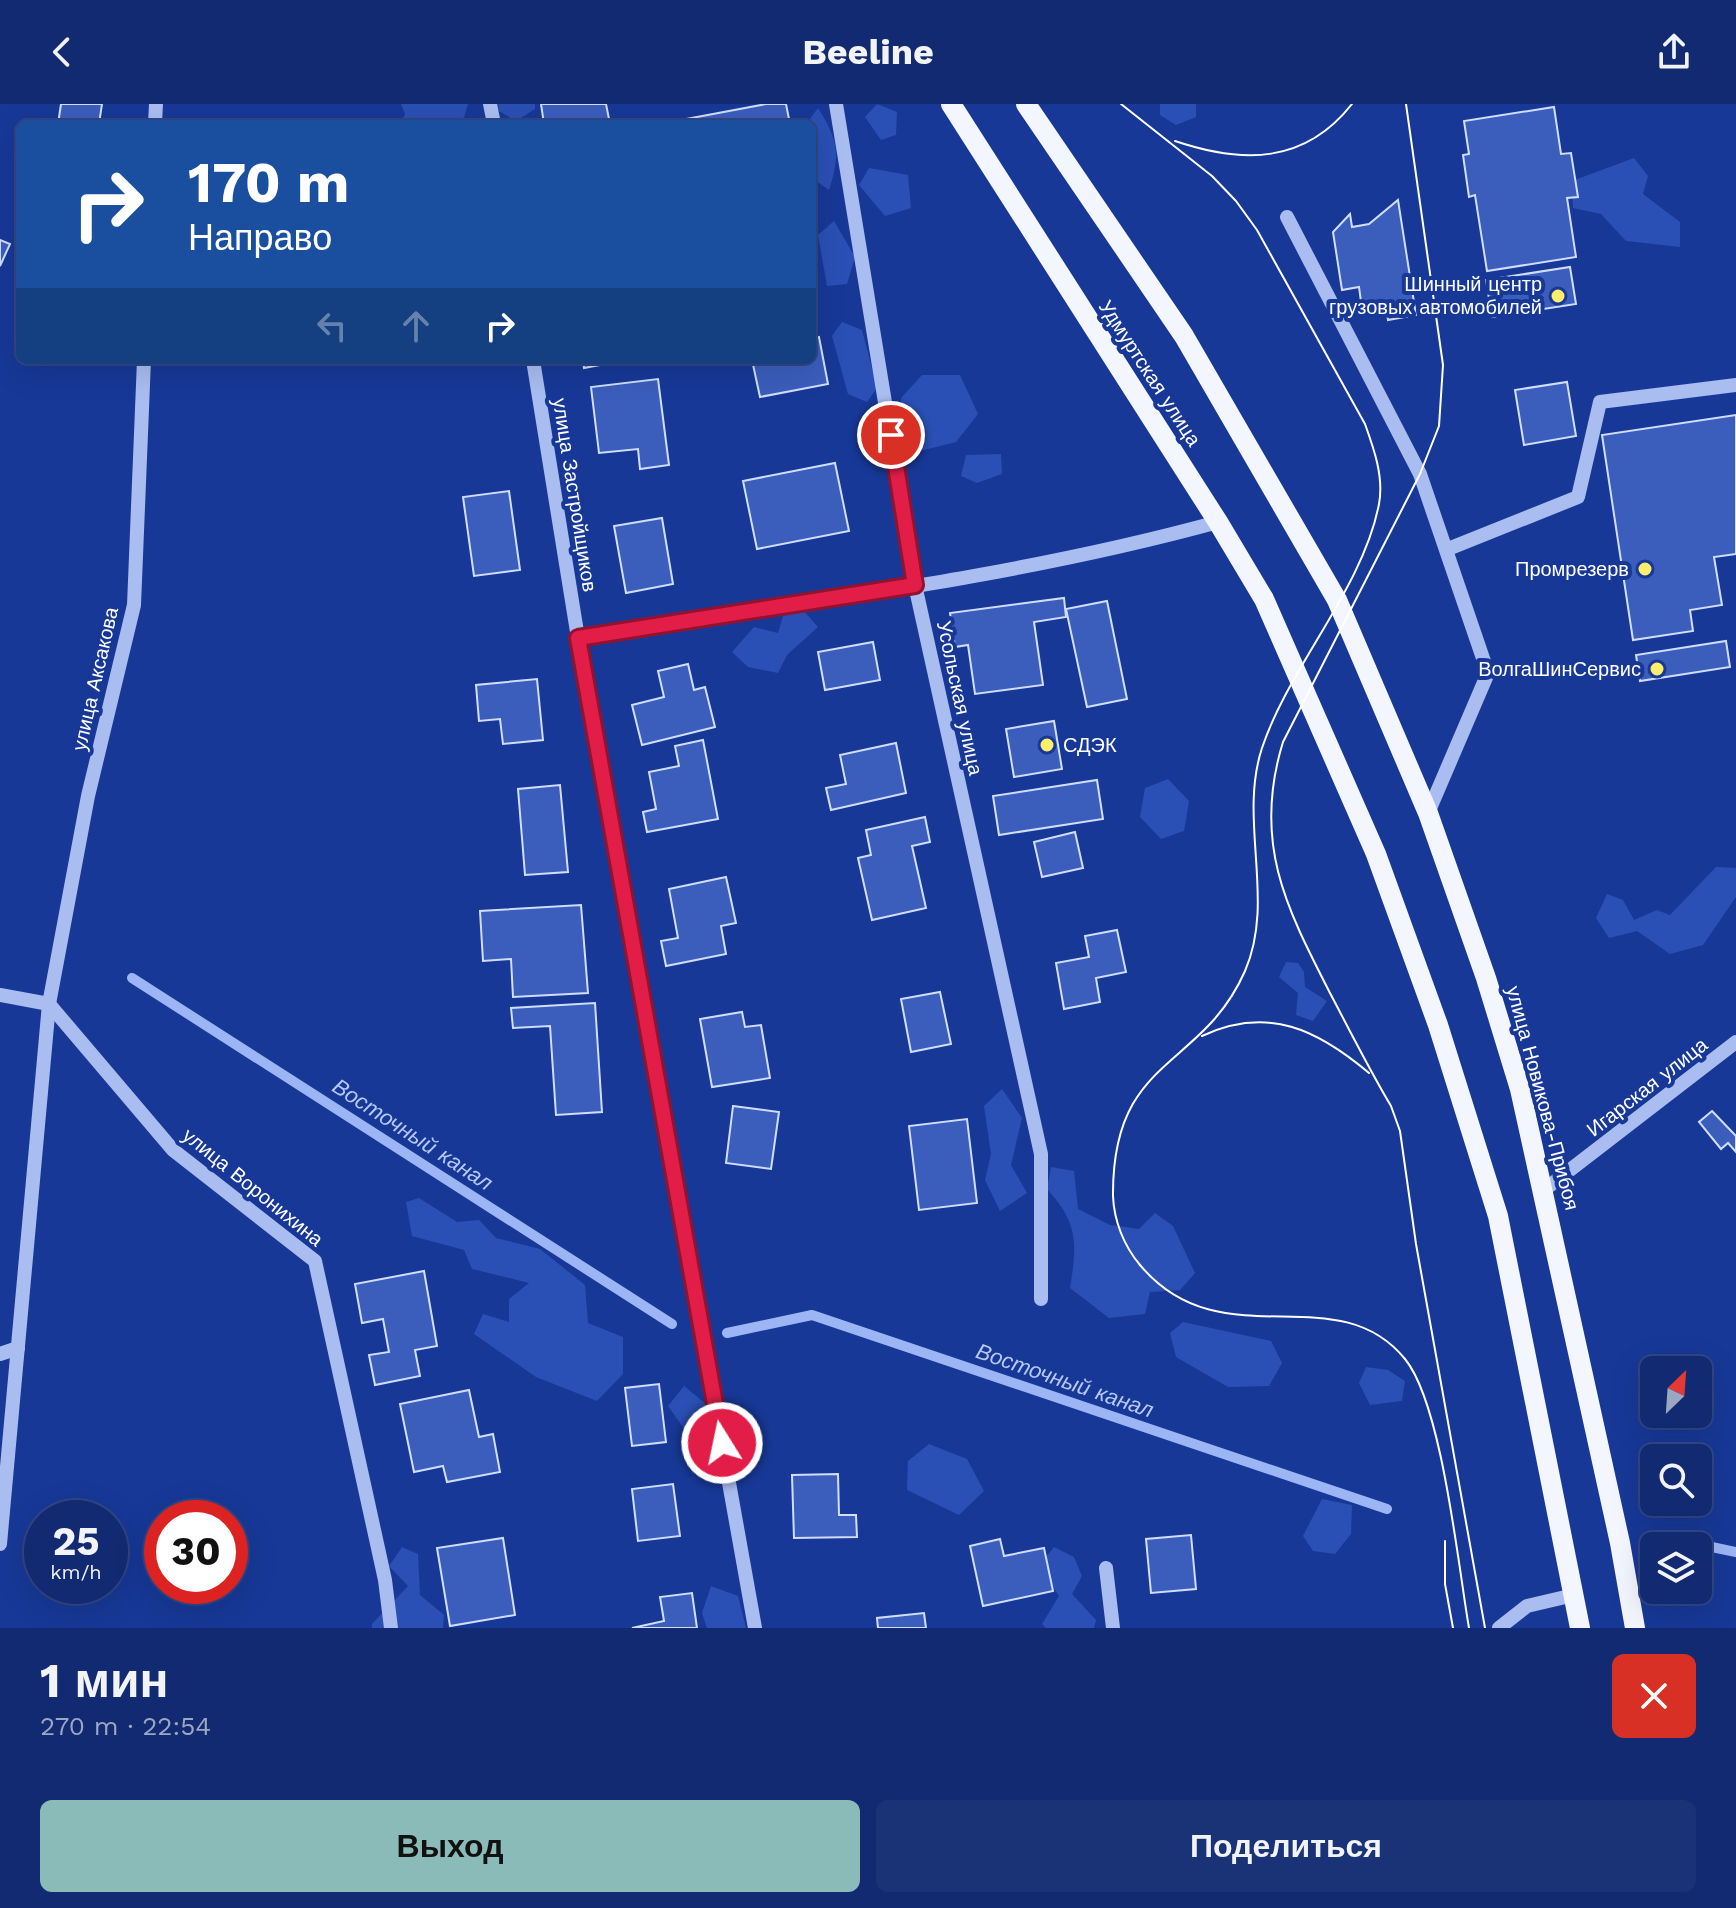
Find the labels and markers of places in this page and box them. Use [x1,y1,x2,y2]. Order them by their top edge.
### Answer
place label: Шинный центр грузовых автомобилей [1329,272,1542,319]
marker: Шинный центр грузовых автомобилей [1549,287,1567,305]
pin [857,401,925,469]
place label: Промрезерв [1515,557,1629,581]
marker: Промрезерв [1636,560,1654,578]
place label: ВолгаШинСервис [1478,657,1641,681]
marker: ВолгаШинСервис [1648,660,1666,678]
place label: СДЭК [1063,733,1117,757]
marker: СДЭК [1038,736,1056,754]

